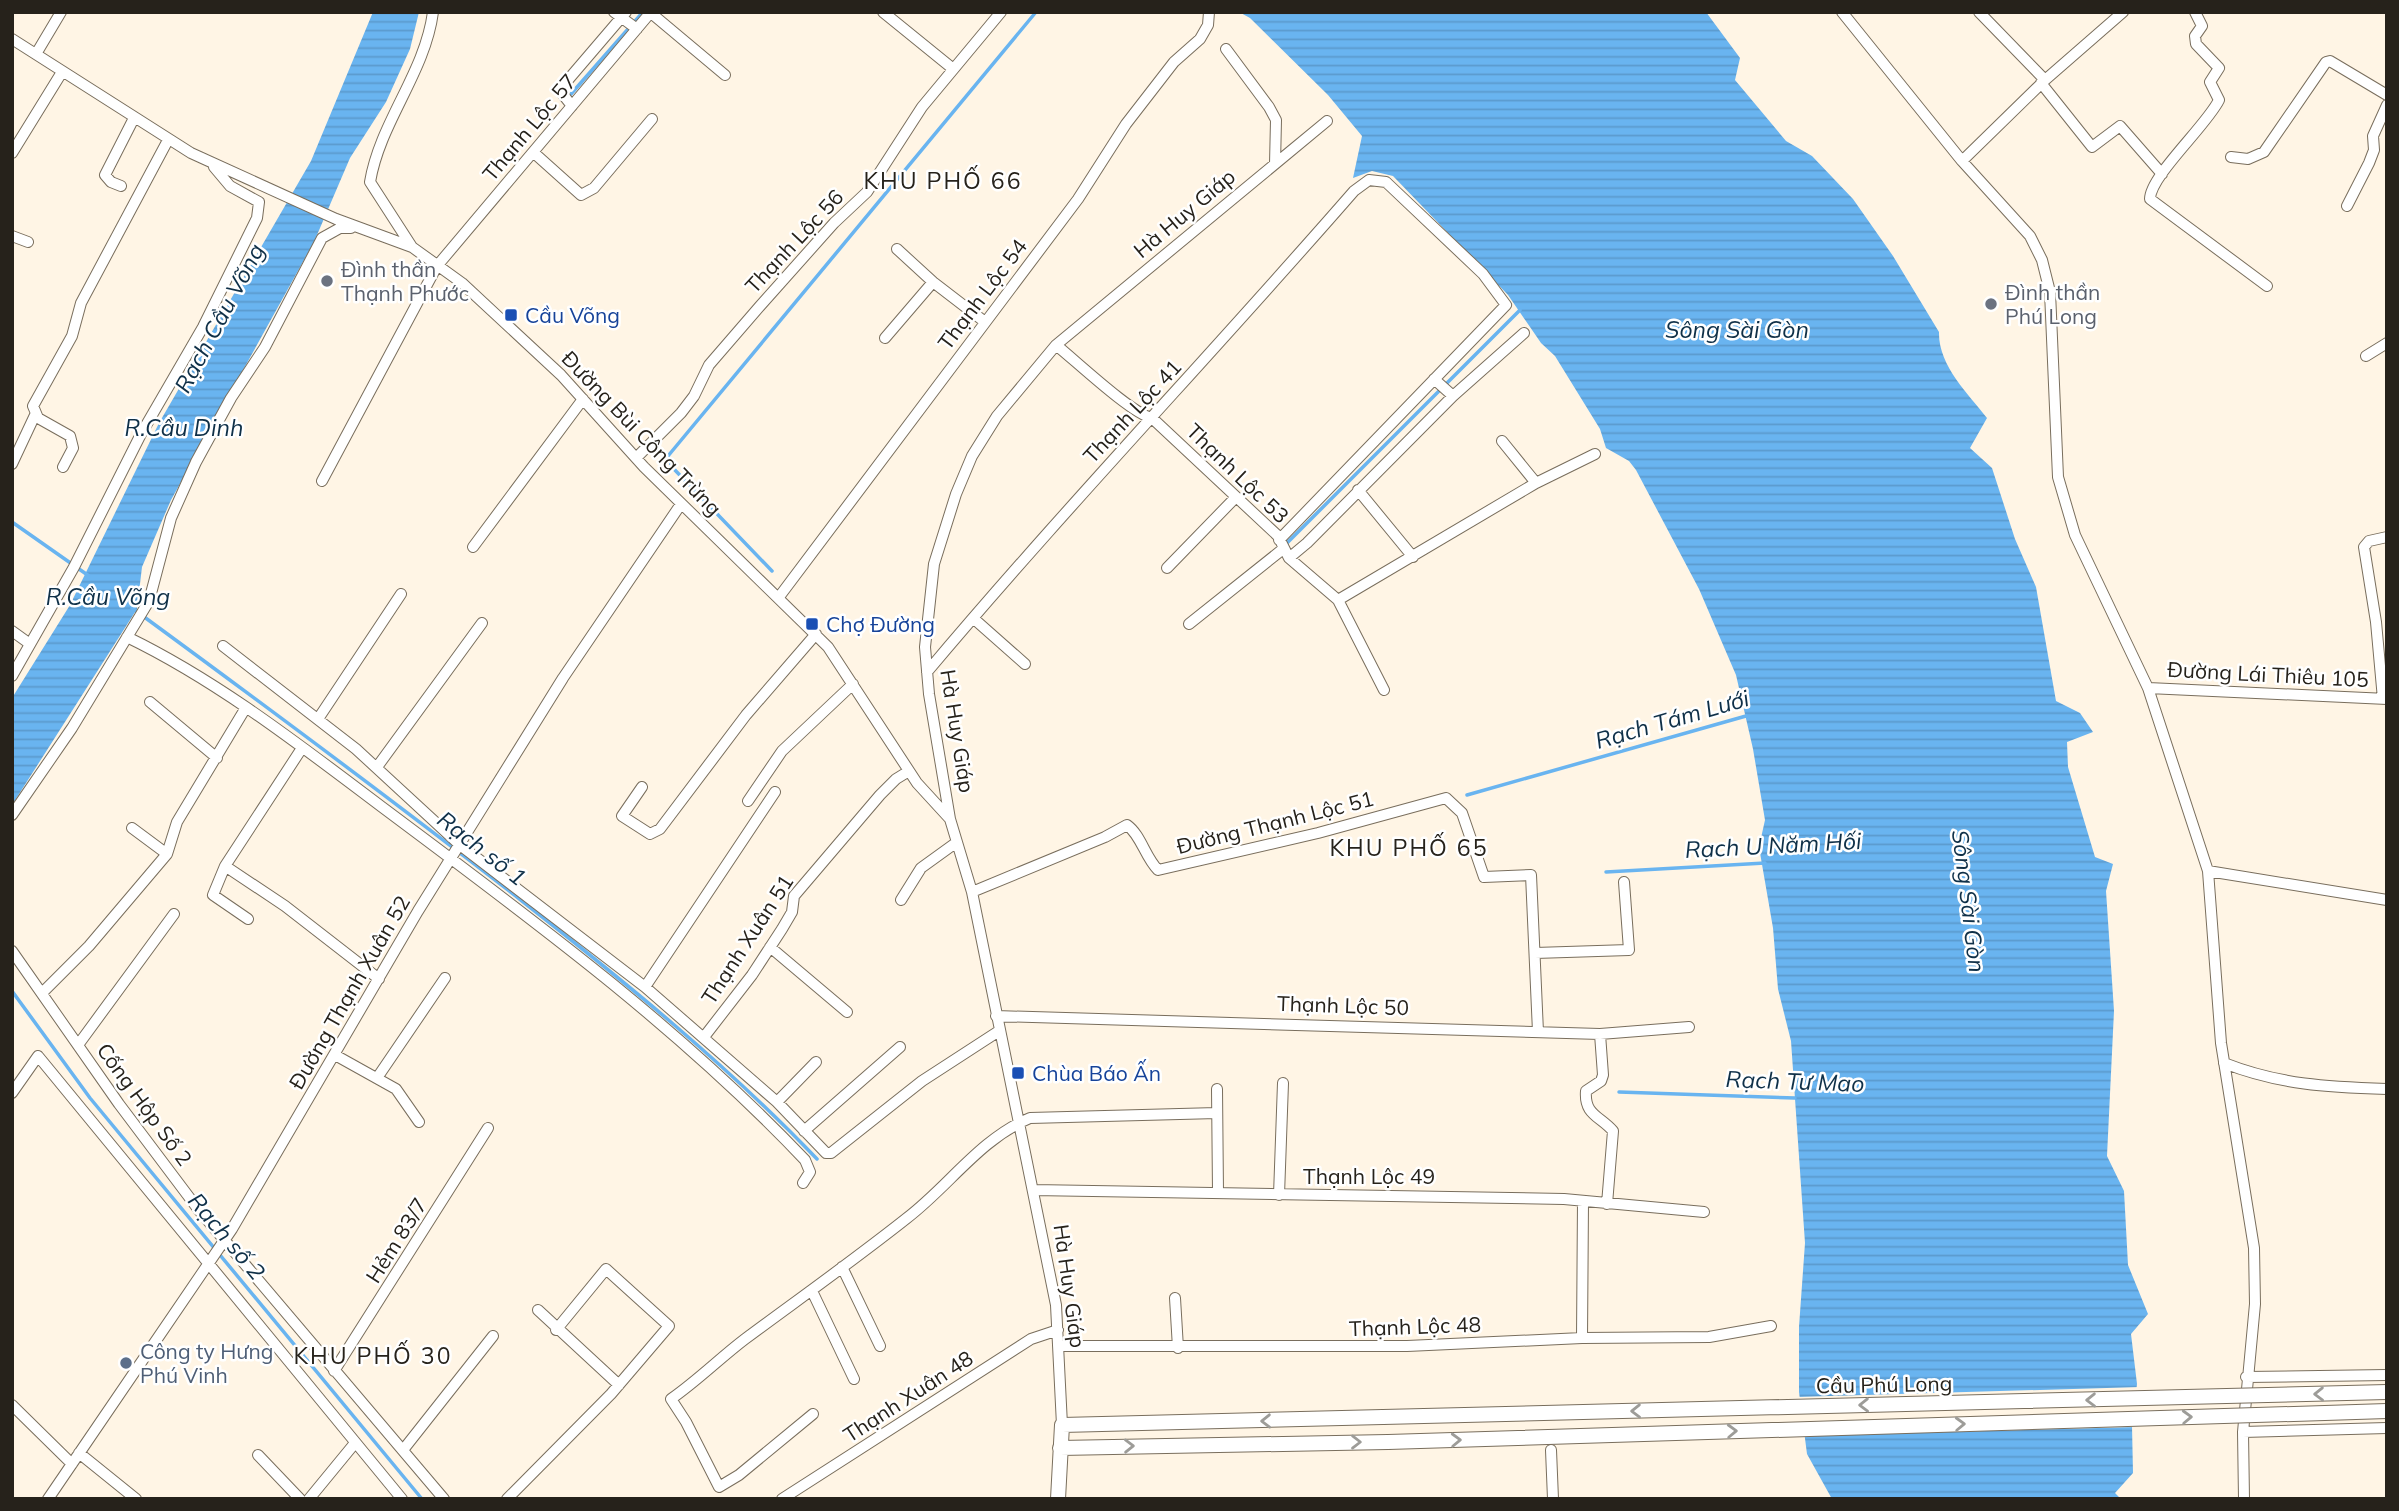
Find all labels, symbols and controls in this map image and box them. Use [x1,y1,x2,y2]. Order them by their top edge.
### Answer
street label: Thạnh Lộc 57 [477,68,581,186]
street label: Hà Huy Giáp [1128,163,1240,263]
district label: KHU PHỐ 66 [864,165,1022,195]
street label: Thạnh Lộc 56 [739,184,849,298]
street label: Thạnh Lộc 54 [932,233,1032,355]
water label: Rạch Cầu Võng [168,238,270,397]
place label: Đình thần Thạnh Phước [341,256,469,306]
marker: Đình thần Thạnh Phước [319,273,335,289]
place label: Đình thần Phú Long [2005,279,2100,329]
marker: Đình thần Phú Long [1983,296,1999,312]
place label: Cầu Võng [525,302,620,328]
marker: Cầu Võng [503,307,519,323]
water label: Sông Sài Gòn [1665,315,1809,344]
street label: Đường Bùi Công Trừng [557,345,727,521]
street label: Thạnh Lộc 41 [1077,354,1187,468]
water label: R.Cầu Dinh [125,413,243,442]
street label: Thạnh Lộc 53 [1181,418,1295,528]
water label: R.Cầu Võng [46,582,170,611]
place label: Chợ Đường [826,611,935,637]
marker: Chợ Đường [804,616,820,632]
street label: Đường Lái Thiêu 105 [2167,656,2369,692]
street label: Hà Huy Giáp [935,667,981,795]
water label: Rạch Tám Lưới [1592,683,1753,755]
street label: Đường Thạnh Lộc 51 [1174,785,1376,859]
water label: Rạch số 1 [432,804,532,892]
water label: Rạch U Năm Hối [1684,826,1863,864]
water label: Sông Sài Gòn [1946,828,1992,974]
district label: KHU PHỐ 65 [1330,832,1488,862]
street label: Thạnh Xuân 51 [695,869,799,1009]
street label: Đường Thạnh Xuân 52 [283,891,415,1093]
street label: Thạnh Lộc 50 [1277,990,1409,1020]
street label: Cống Hộp Số 2 [92,1038,198,1170]
place label: Chùa Báo Ấn [1032,1059,1161,1086]
water label: Rạch Tư Mao [1725,1064,1865,1098]
marker: Chùa Báo Ấn [1010,1065,1026,1081]
street label: Thạnh Lộc 49 [1303,1163,1435,1189]
water label: Rạch số 2 [182,1186,272,1286]
street label: Hẻm 83/7 [360,1193,432,1287]
street label: Hà Huy Giáp [1048,1223,1092,1349]
street label: Thạnh Lộc 48 [1349,1311,1481,1341]
place label: Công ty Hưng Phú Vinh [140,1338,273,1388]
district label: KHU PHỐ 30 [294,1340,452,1370]
street label: Thạnh Xuân 48 [838,1344,978,1448]
marker: Công ty Hưng Phú Vinh [118,1355,134,1371]
street label: Cầu Phú Long [1816,1370,1952,1398]
one-way arrow [2313,1386,2323,1402]
one-way arrow [2085,1392,2096,1407]
one-way arrow [1858,1398,1869,1413]
one-way arrow [1630,1403,1641,1419]
one-way arrow [2182,1409,2193,1425]
one-way arrow [1260,1413,1271,1428]
one-way arrow [1954,1417,1965,1432]
one-way arrow [1727,1424,1738,1439]
one-way arrow [1451,1432,1462,1447]
one-way arrow [1351,1434,1362,1450]
one-way arrow [1123,1439,1134,1454]

